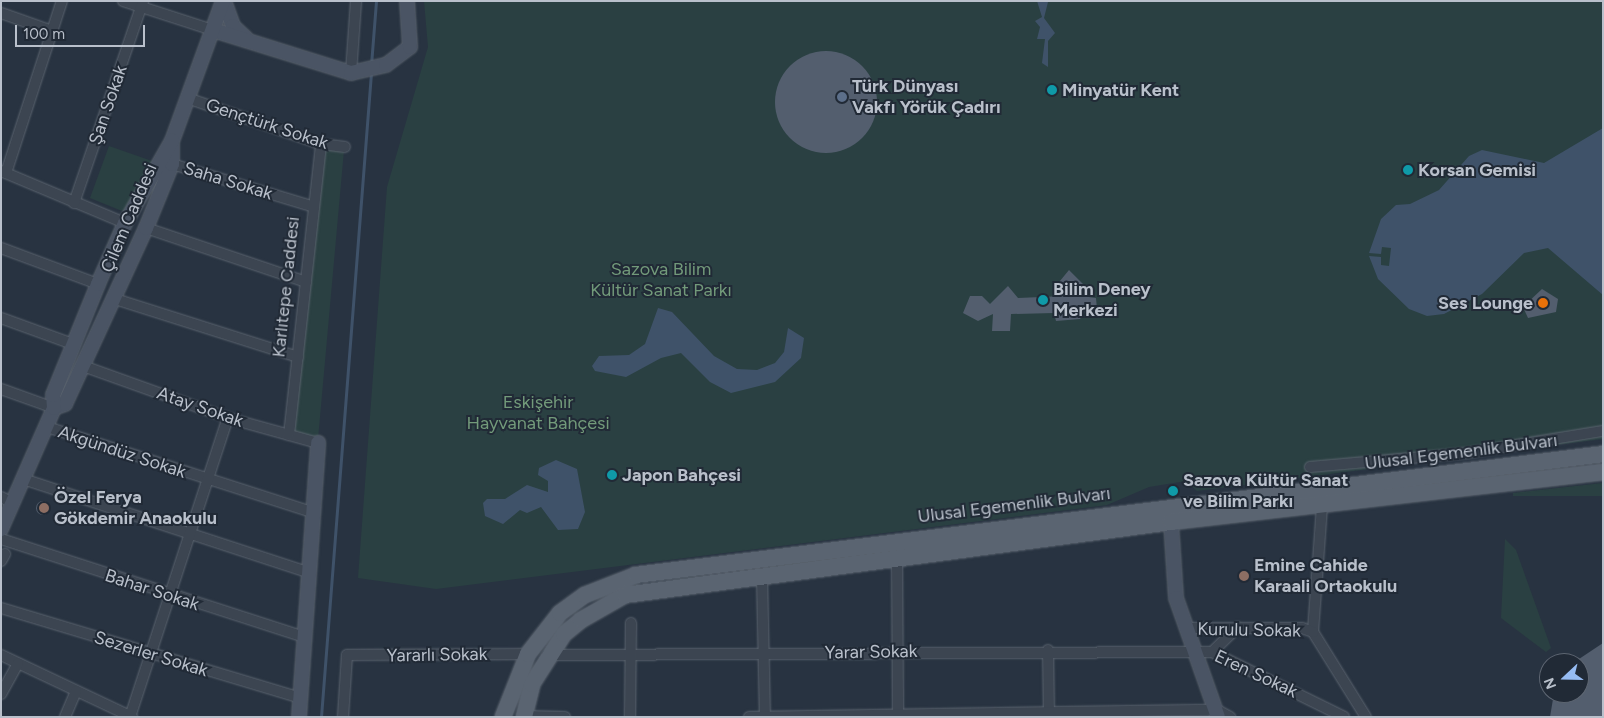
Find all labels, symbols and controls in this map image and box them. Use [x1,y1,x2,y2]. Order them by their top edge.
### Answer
scale bar [18,15,148,47]
text: 100 m [23,25,65,43]
street label: Şan Sokak [84,62,132,148]
place label: Türk Dünyası Vakfı Yörük Çadırı [852,76,1001,118]
place label: Minyatür Kent [1062,79,1179,101]
marker: Minyatür Kent [1046,84,1058,96]
marker: Türk Dünyası Vakfı Yörük Çadırı [836,91,848,103]
street label: Gençtürk Sokak [203,94,331,154]
street label: Saha Sokak [181,157,275,205]
place label: Korsan Gemisi [1418,159,1536,181]
street label: Çilem Caddesi [96,160,162,276]
marker: Korsan Gemisi [1402,164,1414,176]
street label: Karlıtepe Caddesi [268,216,304,358]
park label: Sazova Bilim Kültür Sanat Parkı [590,259,732,302]
place label: Bilim Deney Merkezi [1053,279,1151,322]
place label: Ses Lounge [1438,292,1533,314]
marker: Bilim Deney Merkezi [1037,294,1049,306]
marker: Ses Lounge [1537,297,1549,309]
street label: Atay Sokak [154,382,246,432]
park label: Eskişehir Hayvanat Bahçesi [466,392,610,434]
street label: Akgündüz Sokak [55,421,189,483]
street label: Ulusal Egemenlik Bulvarı [1363,429,1559,475]
place label: Japon Bahçesi [622,464,741,486]
marker: Japon Bahçesi [606,469,618,481]
place label: Sazova Kültür Sanat ve Bilim Parkı [1183,470,1348,512]
street label: Ulusal Egemenlik Bulvarı [916,482,1112,528]
marker: Sazova Kültür Sanat ve Bilim Parkı [1167,485,1179,497]
place label: Özel Ferya Gökdemir Anaokulu [54,487,217,530]
marker: Özel Ferya Gökdemir Anaokulu [38,502,50,514]
place label: Emine Cahide Karaali Ortaokulu [1254,555,1397,598]
street label: Bahar Sokak [102,565,202,615]
marker: Emine Cahide Karaali Ortaokulu [1238,570,1250,582]
street label: Kurulu Sokak [1197,618,1301,642]
street label: Sezerler Sokak [91,626,211,682]
street label: Yarar Sokak [824,640,918,664]
street label: Yararlı Sokak [386,643,488,667]
street label: Eren Sokak [1211,645,1301,703]
north arrow [1539,653,1589,703]
text: N [1541,675,1560,691]

